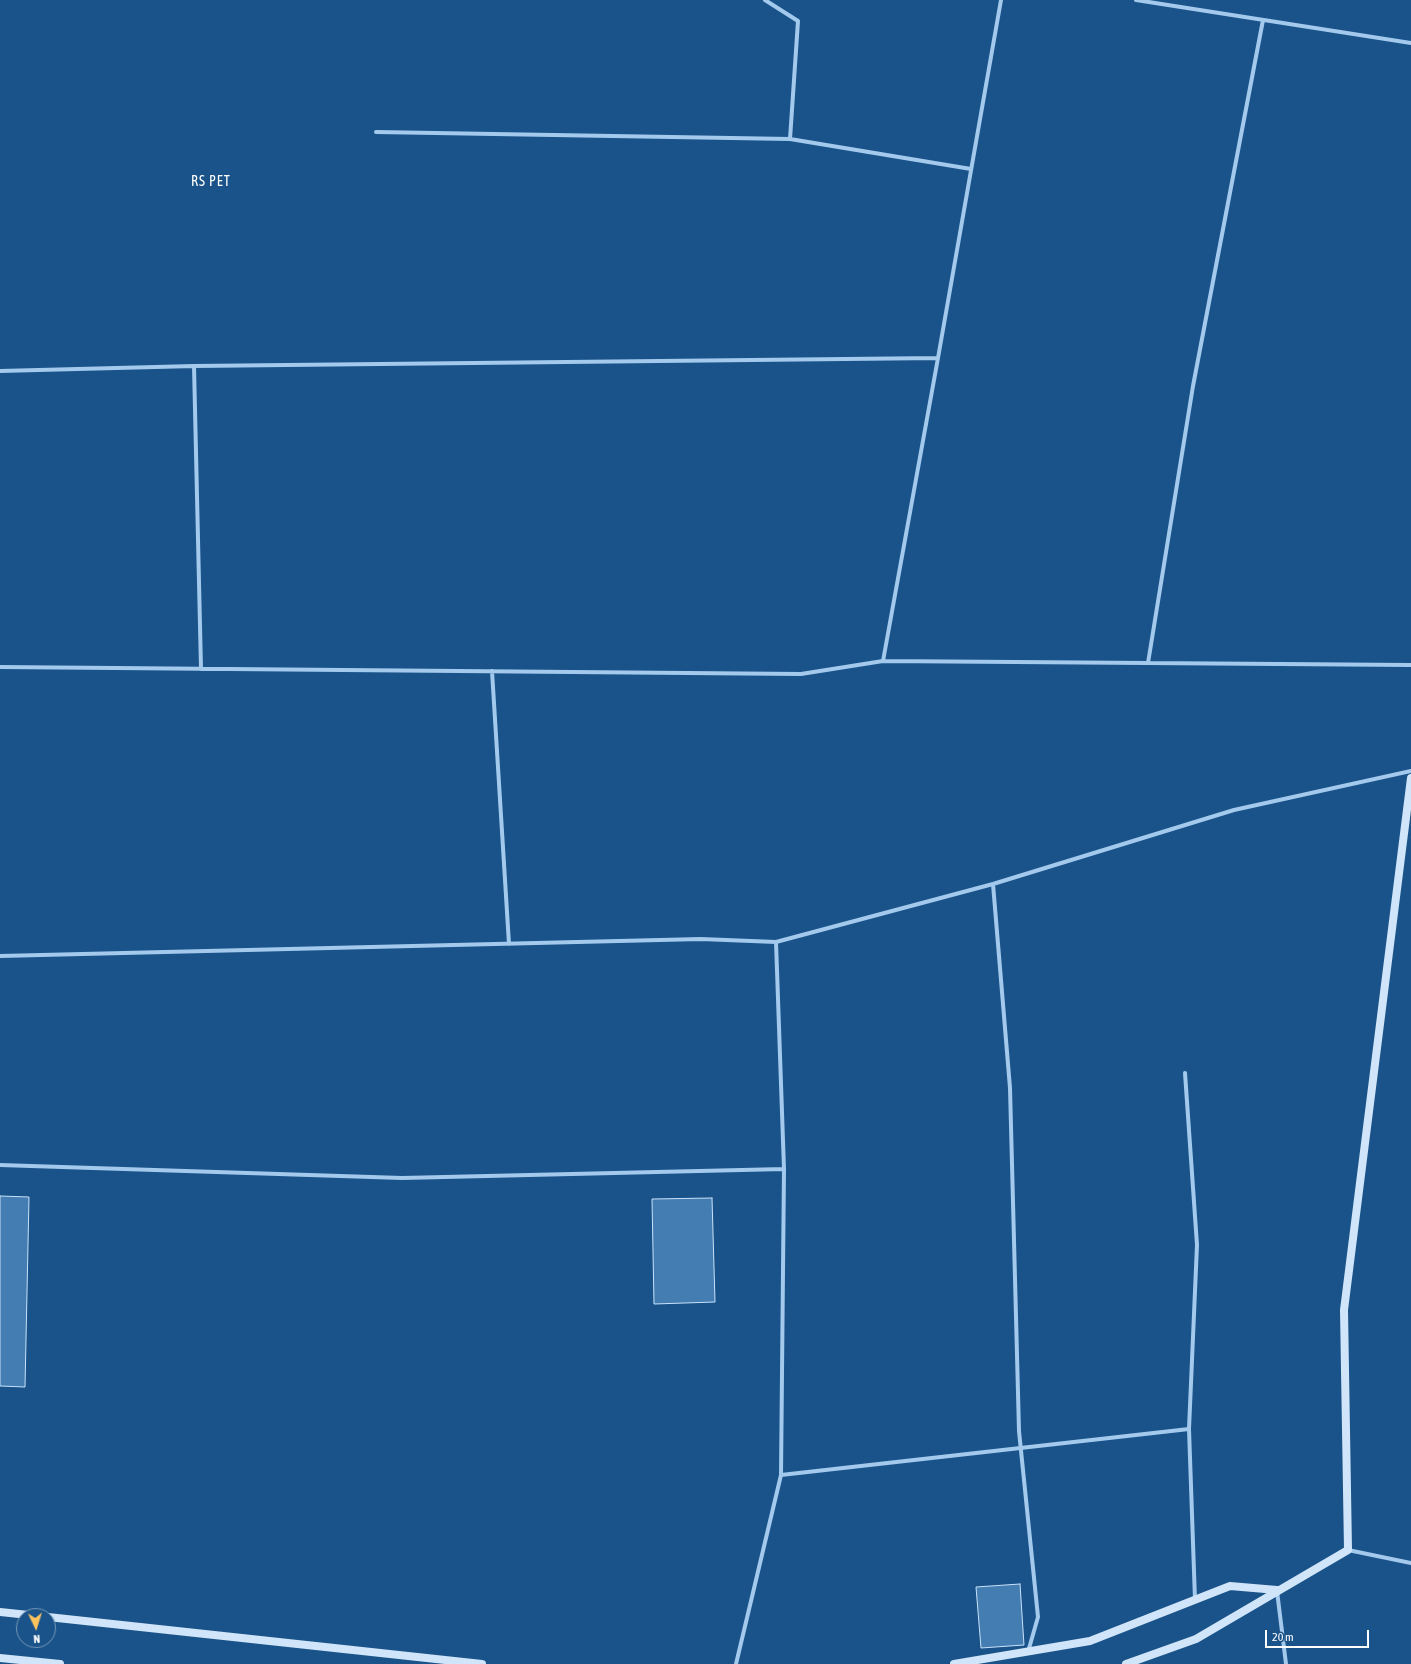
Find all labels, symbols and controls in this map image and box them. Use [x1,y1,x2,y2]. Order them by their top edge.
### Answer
district label: RS PET [191,174,231,190]
north arrow [16,1608,56,1648]
scale bar [1267,1622,1371,1648]
text: 20 m [1272,1630,1294,1644]
text: N [33,1633,40,1645]

